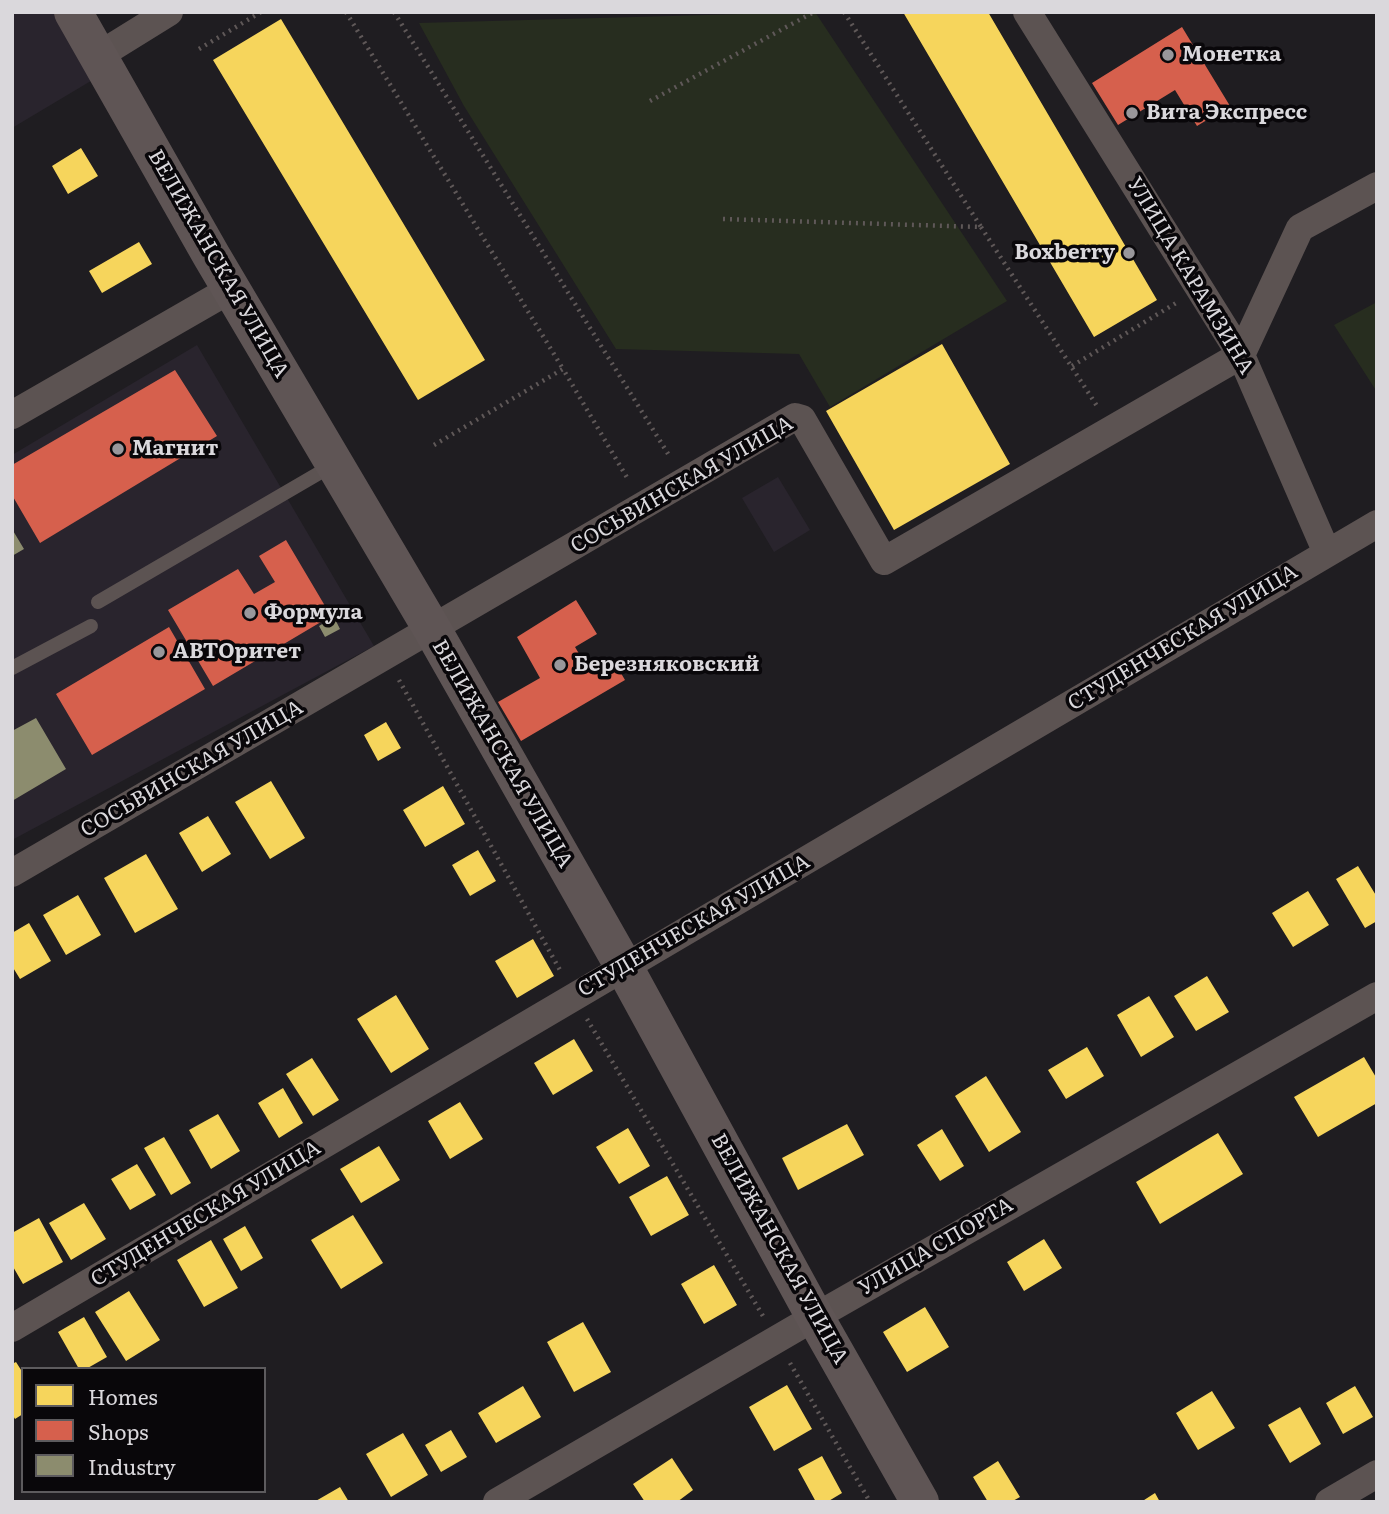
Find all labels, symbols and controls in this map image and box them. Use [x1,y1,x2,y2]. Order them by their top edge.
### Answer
place label: Монетка [1182,42,1281,68]
marker: Монетка [1160,47,1176,63]
place label: Вита Экспресс [1146,100,1307,126]
marker: Вита Экспресс [1124,105,1140,121]
street label: ВЕЛИЖАНСКАЯ УЛИЦА [142,145,294,383]
street label: УЛИЦА КАРАМЗИНА [1121,173,1259,379]
place label: Boxberry [1014,240,1115,266]
marker: Boxberry [1121,245,1137,261]
street label: СОСЬВИНСКАЯ УЛИЦА [566,411,798,559]
place label: Магнит [132,436,218,462]
marker: Магнит [110,441,126,457]
street label: СТУДЕНЧЕСКАЯ УЛИЦА [1064,559,1302,717]
place label: Формула [264,600,363,626]
marker: Формула [242,605,258,621]
street label: ВЕЛИЖАНСКАЯ УЛИЦА [426,635,578,873]
place label: АВТОритет [173,639,301,665]
marker: АВТОритет [151,644,167,660]
place label: Березняковский [574,652,759,678]
marker: Березняковский [552,657,568,673]
street label: СОСЬВИНСКАЯ УЛИЦА [76,695,308,843]
street label: СТУДЕНЧЕСКАЯ УЛИЦА [574,849,814,1003]
street label: ВЕЛИЖАНСКАЯ УЛИЦА [705,1129,853,1369]
street label: СТУДЕНЧЕСКАЯ УЛИЦА [87,1135,325,1293]
street label: УЛИЦА СПОРТА [854,1193,1018,1301]
legend [21,1367,266,1493]
text: Homes [88,1380,158,1411]
text: Shops [88,1415,149,1446]
text: Industry [88,1450,176,1481]

